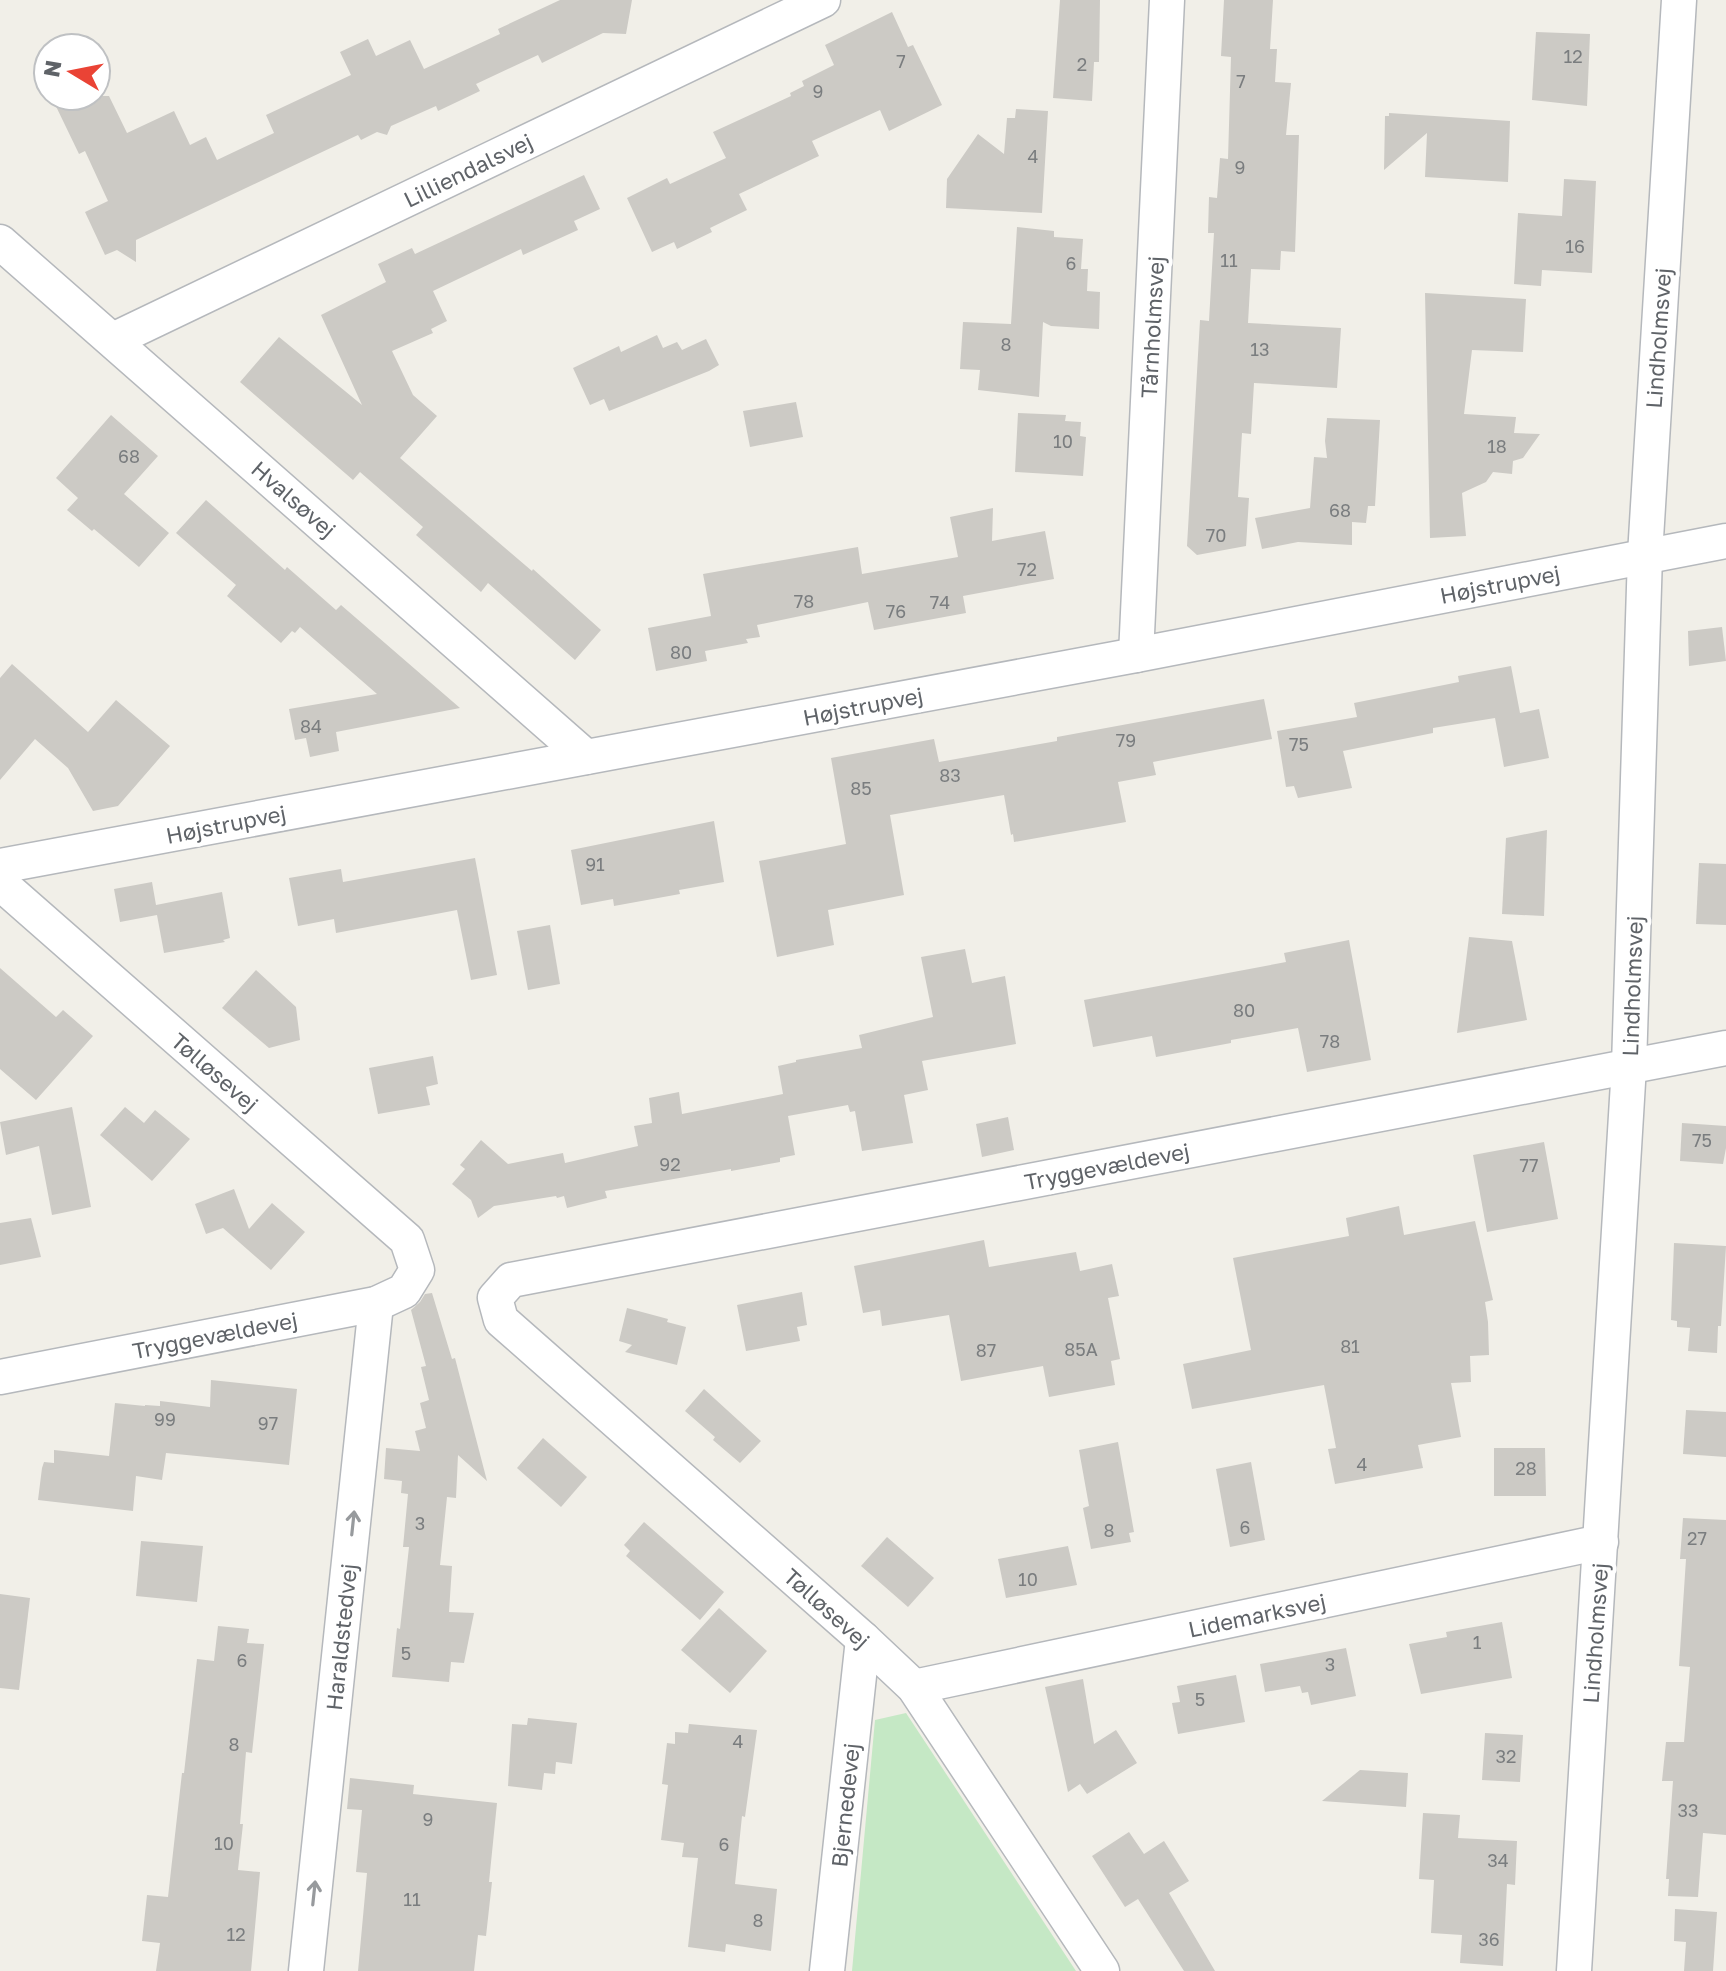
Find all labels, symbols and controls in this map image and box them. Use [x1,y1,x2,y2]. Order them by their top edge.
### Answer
north arrow [32,32,112,112]
house number: 12 [1563,45,1583,67]
house number: 7 [896,50,906,72]
house number: 2 [1077,53,1087,75]
text: N [37,58,67,79]
house number: 7 [1236,70,1246,92]
house number: 9 [813,80,823,102]
street label: Lilliendalsvej [399,127,537,213]
house number: 4 [1028,145,1039,167]
house number: 9 [1235,156,1245,178]
house number: 16 [1565,235,1585,257]
house number: 11 [1220,249,1238,271]
house number: 6 [1066,252,1076,274]
street label: Tårnholmsvej [1135,255,1169,399]
street label: Lindholmsvej [1640,267,1676,409]
house number: 8 [1001,333,1011,355]
house number: 13 [1250,338,1270,360]
house number: 10 [1053,430,1073,452]
house number: 18 [1487,435,1507,457]
house number: 68 [118,445,140,467]
street label: Hvalsøvej [246,455,342,543]
house number: 68 [1329,499,1351,521]
house number: 70 [1206,524,1226,546]
house number: 72 [1017,558,1037,580]
street label: Højstrupvej [1438,559,1562,609]
house number: 78 [794,590,814,612]
house number: 74 [930,591,950,613]
house number: 76 [886,600,906,622]
house number: 80 [670,641,692,663]
street label: Højstrupvej [801,681,925,731]
house number: 84 [300,715,322,737]
house number: 79 [1116,729,1136,751]
house number: 75 [1289,733,1309,755]
house number: 83 [939,764,961,786]
house number: 85 [850,777,872,799]
street label: Højstrupvej [164,799,288,849]
house number: 91 [585,853,605,875]
street label: Lindholmsvej [1616,915,1648,1057]
house number: 80 [1233,999,1255,1021]
street label: Tølløsevej [166,1027,264,1117]
house number: 78 [1320,1030,1340,1052]
house number: 75 [1692,1129,1712,1151]
street label: Tryggevældevej [1022,1137,1192,1195]
house number: 92 [659,1153,681,1175]
house number: 77 [1519,1154,1539,1176]
street label: Tryggevældevej [130,1306,300,1364]
house number: 81 [1340,1335,1360,1357]
house number: 85A [1064,1338,1098,1360]
house number: 87 [976,1339,996,1361]
house number: 99 [154,1408,176,1430]
house number: 97 [258,1412,278,1434]
house number: 4 [1357,1453,1368,1475]
house number: 28 [1515,1457,1537,1479]
one-way arrow [345,1511,360,1537]
house number: 3 [415,1512,425,1534]
house number: 6 [1240,1516,1250,1538]
house number: 8 [1104,1519,1114,1541]
house number: 27 [1687,1527,1707,1549]
street label: Haraldstedvej [320,1562,362,1712]
street label: Tølløsevej [778,1562,876,1654]
street label: Lindholmsvej [1577,1562,1613,1704]
house number: 10 [1018,1568,1038,1590]
street label: Lidemarksvej [1186,1587,1328,1643]
house number: 1 [1473,1631,1482,1653]
house number: 5 [401,1642,411,1664]
house number: 6 [237,1649,247,1671]
house number: 3 [1325,1653,1335,1675]
house number: 5 [1195,1688,1205,1710]
house number: 4 [733,1730,744,1752]
house number: 8 [229,1733,239,1755]
street label: Bjernedevej [825,1742,865,1868]
house number: 32 [1496,1745,1516,1767]
house number: 33 [1677,1799,1699,1821]
house number: 9 [423,1808,433,1830]
house number: 10 [214,1832,234,1854]
house number: 6 [719,1833,729,1855]
house number: 34 [1487,1849,1509,1871]
one-way arrow [306,1881,321,1907]
house number: 11 [403,1888,421,1910]
house number: 8 [753,1909,763,1931]
house number: 12 [226,1923,246,1945]
house number: 36 [1478,1928,1500,1950]

